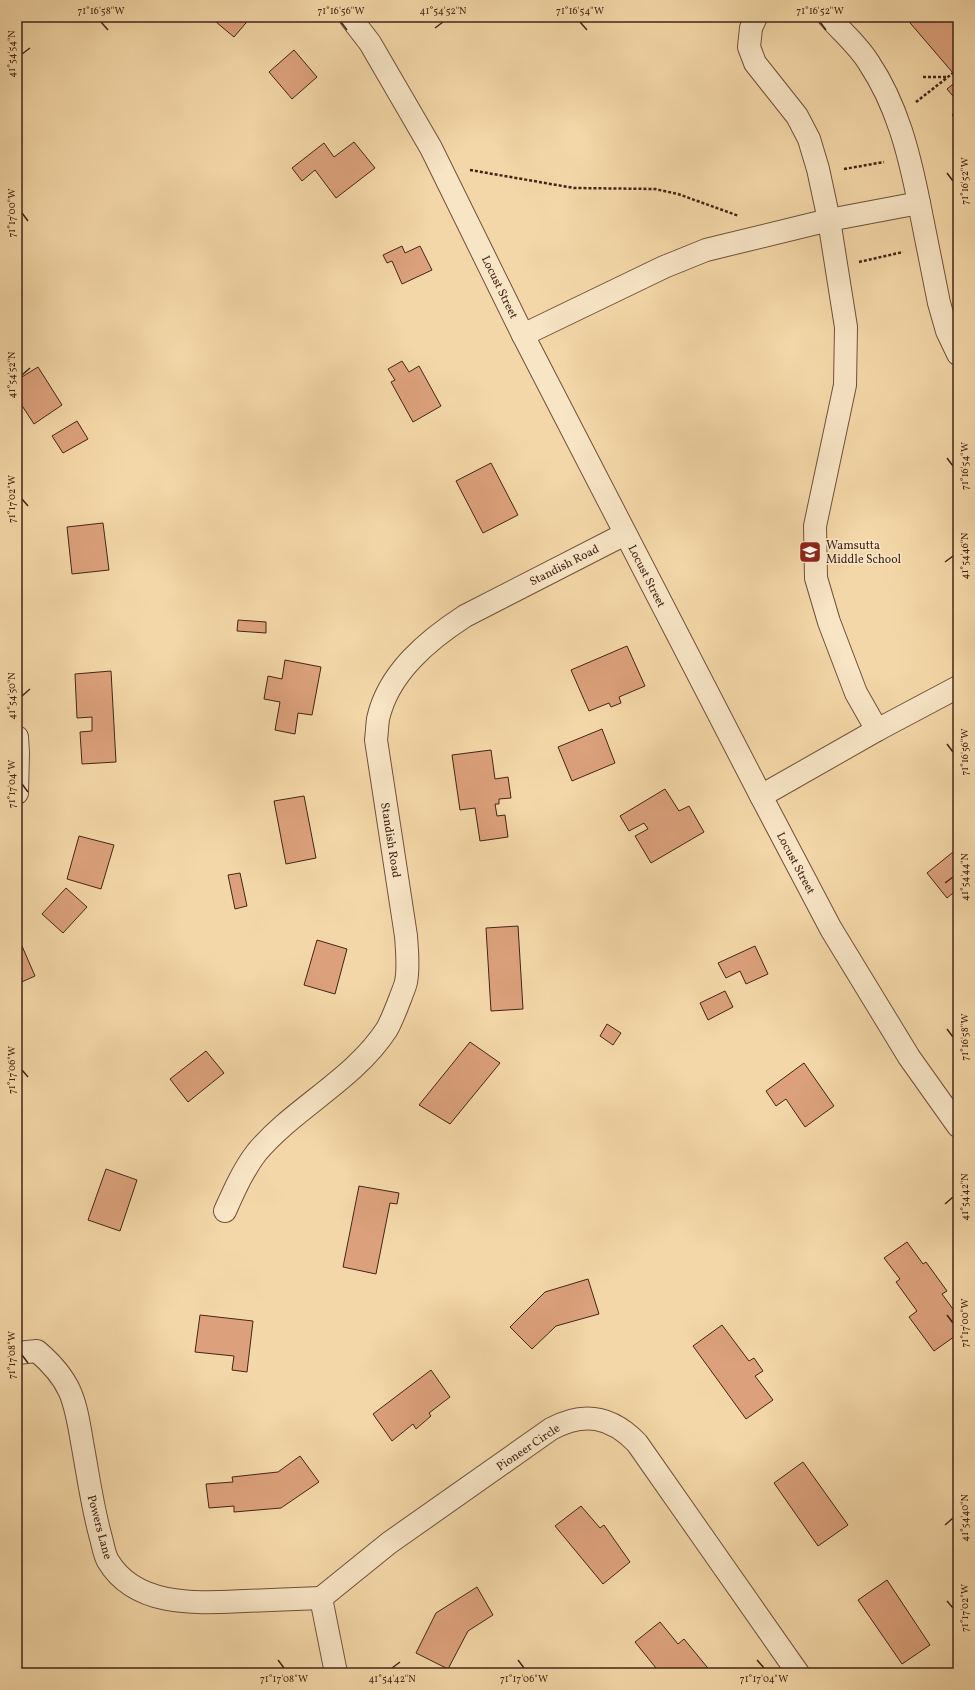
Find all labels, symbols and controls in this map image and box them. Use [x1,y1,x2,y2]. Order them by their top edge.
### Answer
text: 71°16'58"W [77,4,125,18]
text: 71°16'56"W [317,4,365,18]
text: 41°54'52"N [420,4,467,18]
text: 71°16'54"W [556,4,604,18]
text: 71°16'52"W [796,4,844,18]
text: 41°54'54"N [5,30,19,78]
text: 71°16'52"W [958,157,972,205]
text: 71°17'00"W [5,189,19,237]
street label: Locust Street [477,253,521,322]
text: 41°54'52"N [5,351,19,398]
text: 71°16'54"W [958,442,972,490]
text: 71°17'02"W [5,475,19,523]
text: 41°54'46"N [958,532,972,580]
place label: Wamsutta Middle School [826,538,901,568]
school or university icon: Wamsutta Middle School [797,539,823,565]
street label: Standish Road [527,541,602,590]
street label: Locust Street [623,542,669,611]
text: 41°54'50"N [5,672,19,720]
text: 71°16'56"W [958,728,972,776]
text: 71°17'04"W [5,760,19,808]
street label: Standish Road [376,801,404,879]
street label: Locust Street [772,830,818,897]
text: 41°54'44"N [958,853,972,901]
text: 71°16'58"W [958,1013,972,1061]
text: 71°17'06"W [5,1046,19,1094]
text: 41°54'42"N [958,1173,972,1221]
text: 71°17'00"W [958,1299,972,1347]
text: 71°17'08"W [5,1331,19,1379]
street label: Pioneer Circle [494,1420,564,1475]
street label: Powers Lane [83,1493,115,1561]
text: 41°54'40"N [958,1494,972,1542]
text: 71°17'02"W [958,1584,972,1632]
text: 71°17'08"W [260,1672,308,1686]
text: 41°54'42"N [368,1672,416,1686]
text: 71°17'06"W [500,1672,548,1686]
text: 71°17'04"W [740,1672,788,1686]

